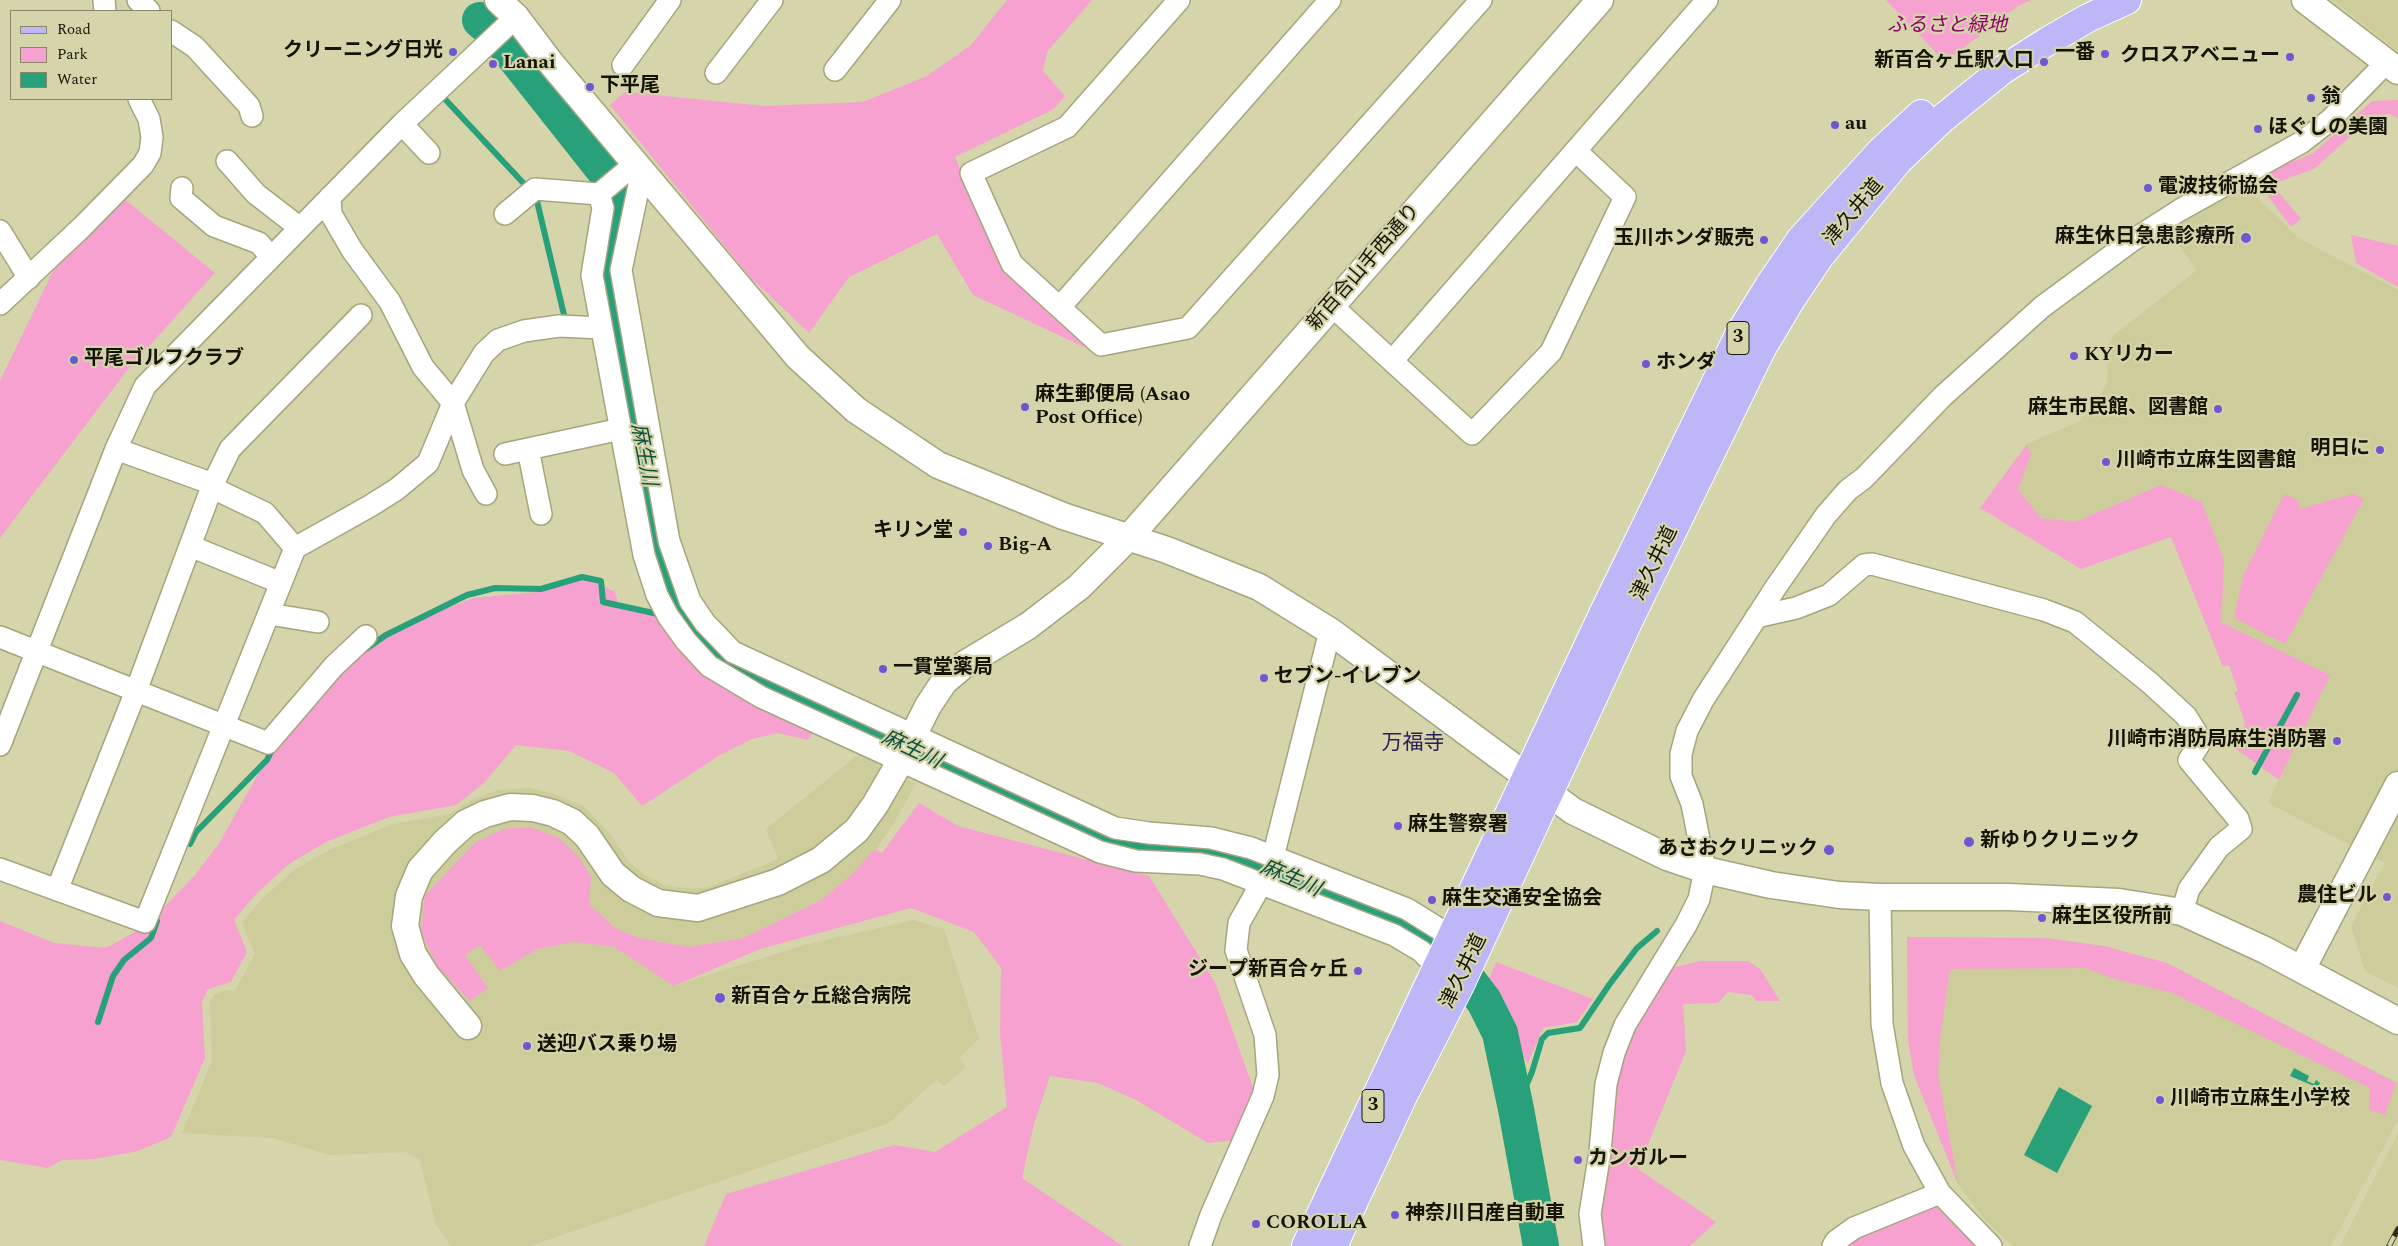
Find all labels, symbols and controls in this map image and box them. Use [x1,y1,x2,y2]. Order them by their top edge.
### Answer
legend [10,10,172,100]
park label: ふるさと緑地 [1887,15,2007,39]
text: Road [57,18,91,41]
place label: クリーニング日光 [283,40,443,64]
place label: 一番 [2055,42,2095,66]
text: Park [57,43,88,66]
place label: クロスアベニュー [2120,45,2280,69]
marker: クリーニング日光 [447,46,459,58]
marker: 一番 [2099,48,2111,60]
place label: 新百合ヶ丘駅入口 [1874,50,2034,74]
marker: クロスアベニュー [2284,51,2296,63]
place label: Lanai [503,52,556,76]
marker: 新百合ヶ丘駅入口 [2038,56,2050,68]
marker: Lanai [487,58,499,70]
text: Water [57,68,97,91]
place label: 下平尾 [600,75,660,99]
marker: 下平尾 [584,81,596,93]
place label: 翁 [2321,86,2341,110]
marker: 翁 [2305,92,2317,104]
place label: au [1845,113,1867,137]
place label: ほぐしの美園 [2268,117,2388,141]
marker: au [1829,119,1841,131]
marker: ほぐしの美園 [2252,123,2264,135]
street label: 津久井道 [1820,175,1890,251]
place label: 電波技術協会 [2158,176,2278,200]
marker: 電波技術協会 [2142,182,2154,194]
street label: 新百合山手西通り [1303,200,1427,336]
place label: 麻生休日急患診療所 [2055,226,2235,250]
place label: 玉川ホンダ販売 [1614,228,1754,252]
marker: 麻生休日急患診療所 [2239,231,2253,245]
marker: 玉川ホンダ販売 [1758,234,1770,246]
road number: 3 [1727,322,1749,354]
place label: KYリカー [2084,344,2174,368]
place label: 平尾ゴルフクラブ [84,348,244,372]
marker: KYリカー [2068,350,2080,362]
place label: ホンダ [1656,352,1716,376]
marker: 平尾ゴルフクラブ [68,354,80,366]
marker: ホンダ [1640,358,1652,370]
place label: 麻生郵便局 (Asao Post Office) [1035,384,1190,431]
place label: 麻生市民館、図書館 [2028,397,2208,421]
marker: 麻生郵便局 (Asao Post Office) [1019,401,1031,413]
marker: 麻生市民館、図書館 [2212,403,2224,415]
water label: 麻生川 [624,422,660,488]
place label: 明日に [2310,438,2370,462]
marker: 明日に [2374,444,2386,456]
place label: 川崎市立麻生図書館 [2116,450,2296,474]
marker: 川崎市立麻生図書館 [2100,456,2112,468]
place label: キリン堂 [873,520,953,544]
street label: 津久井道 [1628,523,1684,605]
marker: キリン堂 [957,526,969,538]
place label: Big-A [998,534,1052,558]
marker: Big-A [982,540,994,552]
place label: 一貫堂薬局 [893,657,993,681]
marker: 一貫堂薬局 [877,663,889,675]
place label: セブン-イレブン [1274,666,1421,690]
marker: セブン-イレブン [1258,672,1270,684]
water label: 麻生川 [877,726,945,776]
place label: 川崎市消防局麻生消防署 [2107,729,2327,753]
district label: 万福寺 [1382,732,1444,758]
marker: 川崎市消防局麻生消防署 [2331,735,2343,747]
place label: 麻生警察署 [1408,814,1508,838]
marker: 麻生警察署 [1392,820,1404,832]
place label: 新ゆりクリニック [1980,830,2140,854]
marker: 新ゆりクリニック [1962,835,1976,849]
place label: あさおクリニック [1658,838,1818,862]
marker: あさおクリニック [1822,843,1836,857]
water label: 麻生川 [1256,856,1324,904]
place label: 農住ビル [2297,885,2377,909]
place label: 麻生交通安全協会 [1442,888,1602,912]
marker: 農住ビル [2381,891,2393,903]
marker: 麻生交通安全協会 [1426,894,1438,906]
place label: 麻生区役所前 [2052,906,2172,930]
marker: 麻生区役所前 [2036,912,2048,924]
street label: 津久井道 [1437,931,1493,1013]
place label: ジープ新百合ヶ丘 [1188,959,1348,983]
marker: ジープ新百合ヶ丘 [1352,965,1364,977]
place label: 新百合ヶ丘総合病院 [731,986,911,1010]
marker: 新百合ヶ丘総合病院 [713,991,727,1005]
place label: 送迎バス乗り場 [537,1034,677,1058]
marker: 送迎バス乗り場 [521,1040,533,1052]
place label: 川崎市立麻生小学校 [2170,1088,2350,1112]
road number: 3 [1362,1090,1384,1122]
marker: 川崎市立麻生小学校 [2154,1094,2166,1106]
place label: カンガルー [1588,1148,1688,1172]
marker: カンガルー [1572,1154,1584,1166]
place label: 神奈川日産自動車 [1405,1203,1565,1227]
marker: 神奈川日産自動車 [1389,1209,1401,1221]
place label: COROLLA [1266,1212,1367,1236]
marker: COROLLA [1250,1218,1262,1230]

